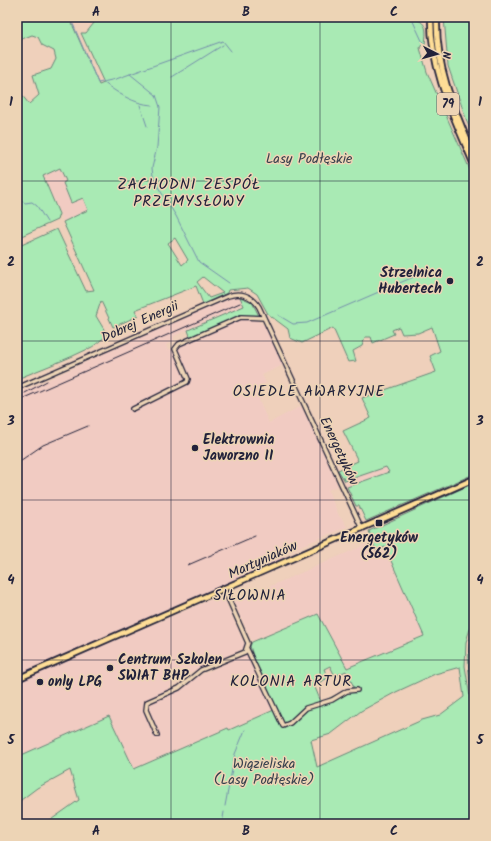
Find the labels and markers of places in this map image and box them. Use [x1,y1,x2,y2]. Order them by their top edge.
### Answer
place label: Strzelnica Hubertech [378,262,442,300]
marker: Strzelnica Hubertech [445,276,455,286]
place label: Elektrownia Jaworzno II [203,429,274,467]
marker: Elektrownia Jaworzno II [190,443,200,453]
marker: Energetyków (562) [374,518,384,528]
place label: Energetyków (562) [340,527,419,565]
place label: Centrum Szkolen SWIAT BHP [118,649,223,687]
marker: Centrum Szkolen SWIAT BHP [105,663,115,673]
place label: only LPG [48,671,102,693]
marker: only LPG [35,677,45,687]

